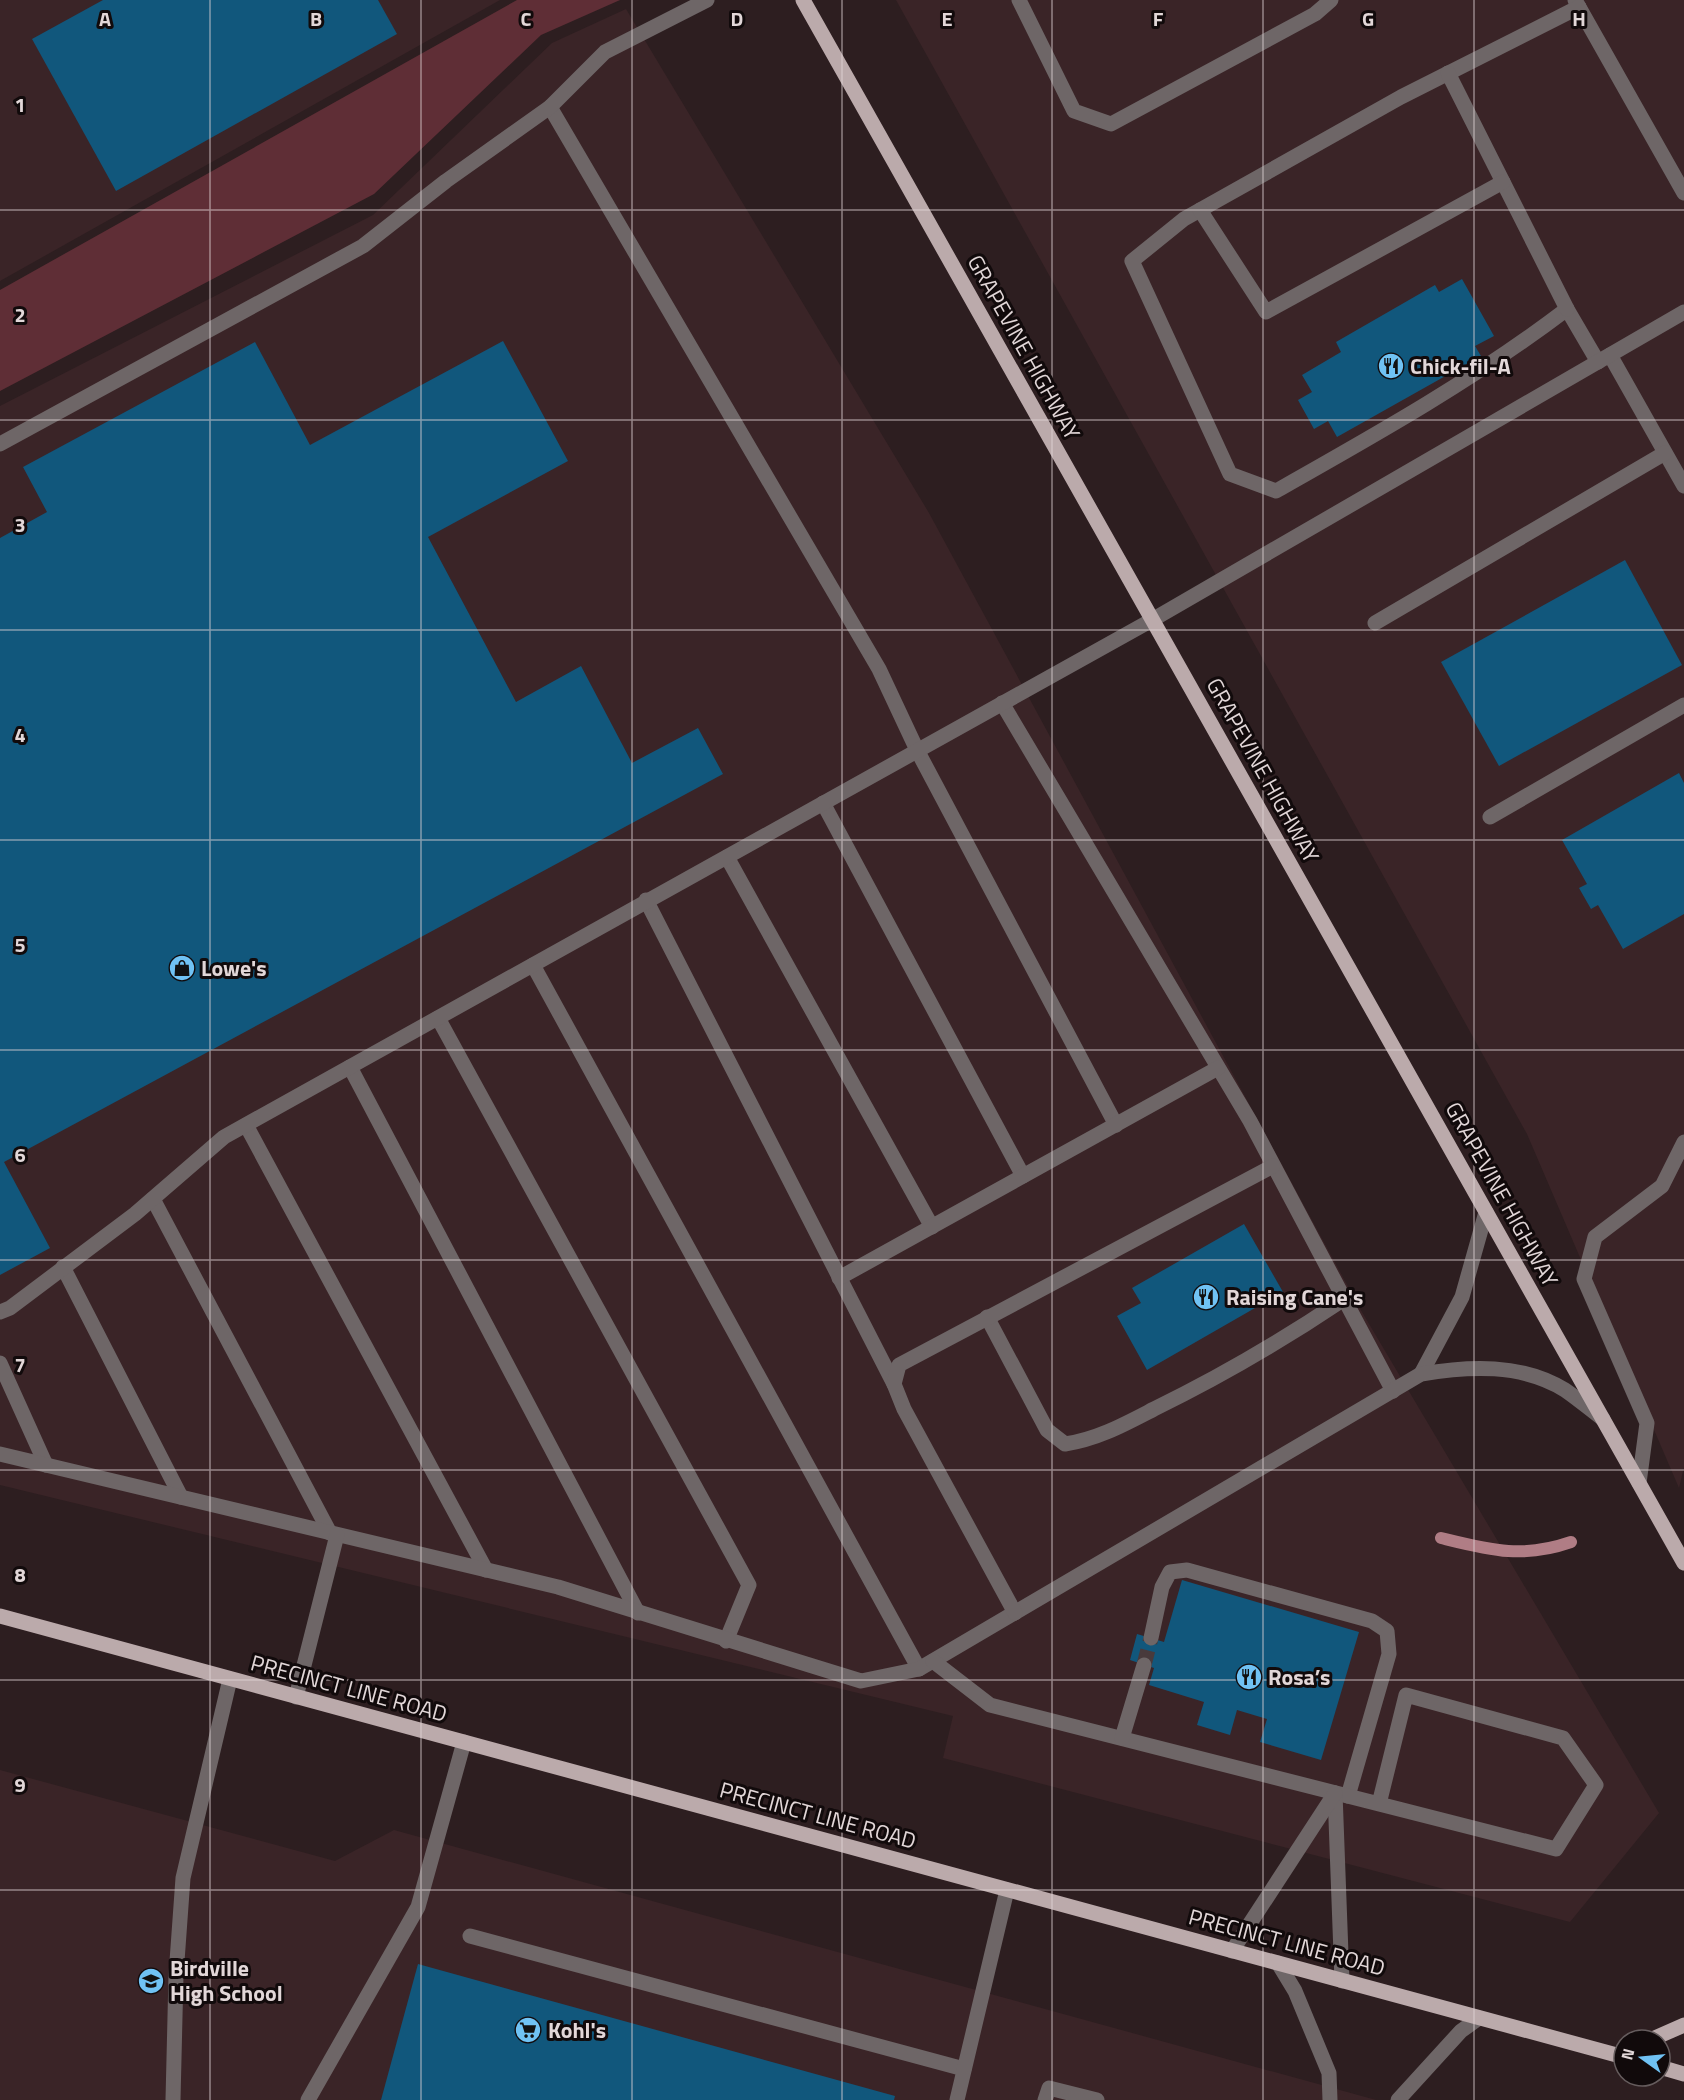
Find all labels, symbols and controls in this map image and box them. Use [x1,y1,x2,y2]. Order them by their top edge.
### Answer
text: A [99,3,111,34]
text: B [310,3,322,34]
text: C [521,3,532,34]
text: D [731,3,743,34]
text: E [941,3,953,34]
text: F [1153,3,1164,34]
text: G [1362,3,1374,34]
text: H [1572,3,1586,34]
text: 1 [14,89,26,120]
street label: GRAPEVINE HIGHWAY [959,248,1089,446]
text: 2 [14,299,26,330]
place label: Chick-fil-A [1410,349,1511,383]
restaurant icon: Chick-fil-A [1376,351,1406,381]
text: 3 [14,509,26,540]
street label: GRAPEVINE HIGHWAY [1198,671,1328,869]
text: 4 [14,719,26,750]
text: 5 [14,929,26,960]
place label: Lowe's [201,951,267,985]
shop icon: Lowe's [167,953,197,983]
street label: GRAPEVINE HIGHWAY [1437,1095,1567,1293]
text: 6 [14,1139,26,1170]
place label: Raising Cane's [1226,1280,1363,1314]
restaurant icon: Raising Cane's [1191,1282,1221,1312]
text: 7 [14,1349,26,1380]
text: 8 [14,1559,26,1590]
street label: PRECINCT LINE ROAD [247,1645,451,1731]
place label: Rosa’s [1268,1660,1330,1694]
restaurant icon: Rosa’s [1234,1662,1264,1692]
text: 9 [14,1769,26,1800]
street label: PRECINCT LINE ROAD [716,1772,920,1858]
street label: PRECINCT LINE ROAD [1185,1899,1389,1985]
place label: Birdville High School [170,1951,283,2010]
school or university icon: Birdville High School [136,1966,166,1996]
place label: Kohl's [548,2013,606,2047]
supermarket icon: Kohl's [513,2015,543,2045]
north arrow [1612,2028,1672,2088]
text: N [1614,2046,1641,2063]

